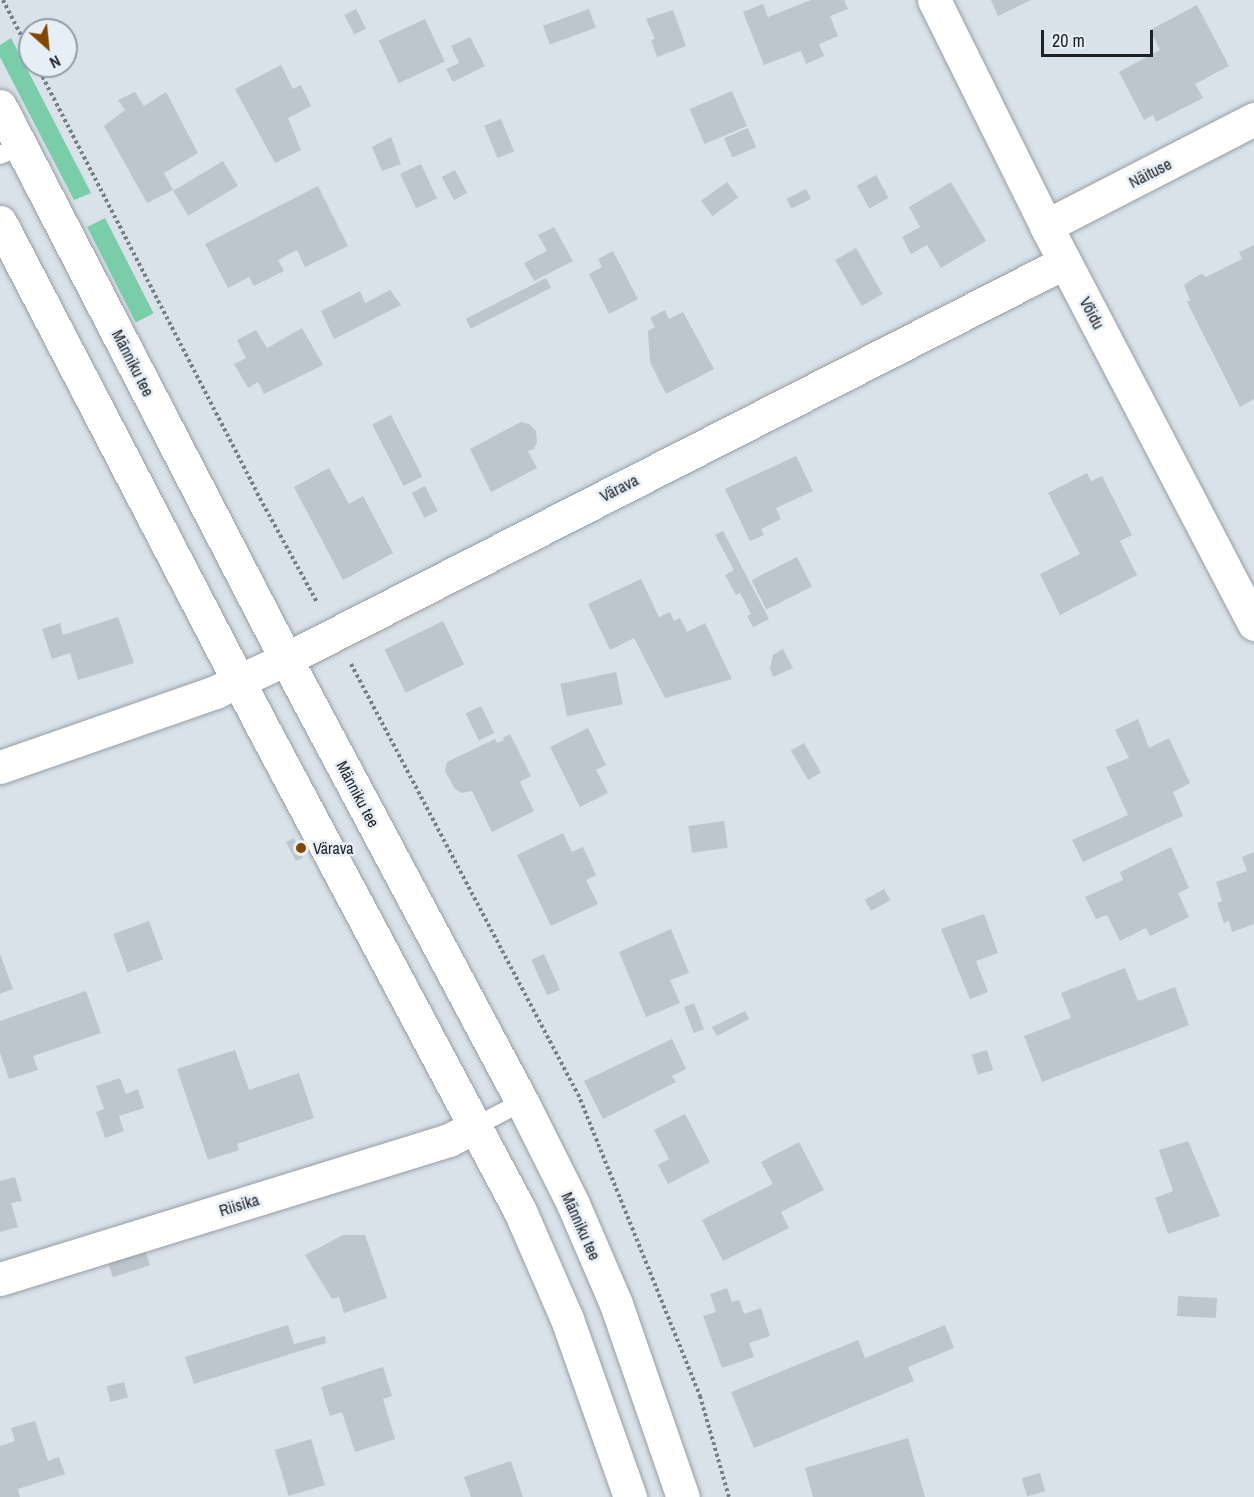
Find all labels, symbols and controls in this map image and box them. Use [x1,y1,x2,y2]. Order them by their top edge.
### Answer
north arrow [18,18,78,78]
scale bar [1044,18,1156,56]
text: 20 m [1052,28,1085,53]
text: N [46,50,64,74]
street label: Näituse [1125,154,1175,192]
street label: Võidu [1076,294,1108,332]
street label: Männiku tee [108,326,158,400]
street label: Värava [597,470,641,506]
street label: Männiku tee [333,758,383,830]
place label: Värava [313,838,354,858]
marker: Värava [294,841,308,855]
street label: Männiku tee [558,1189,604,1263]
street label: Riisika [217,1190,261,1220]

